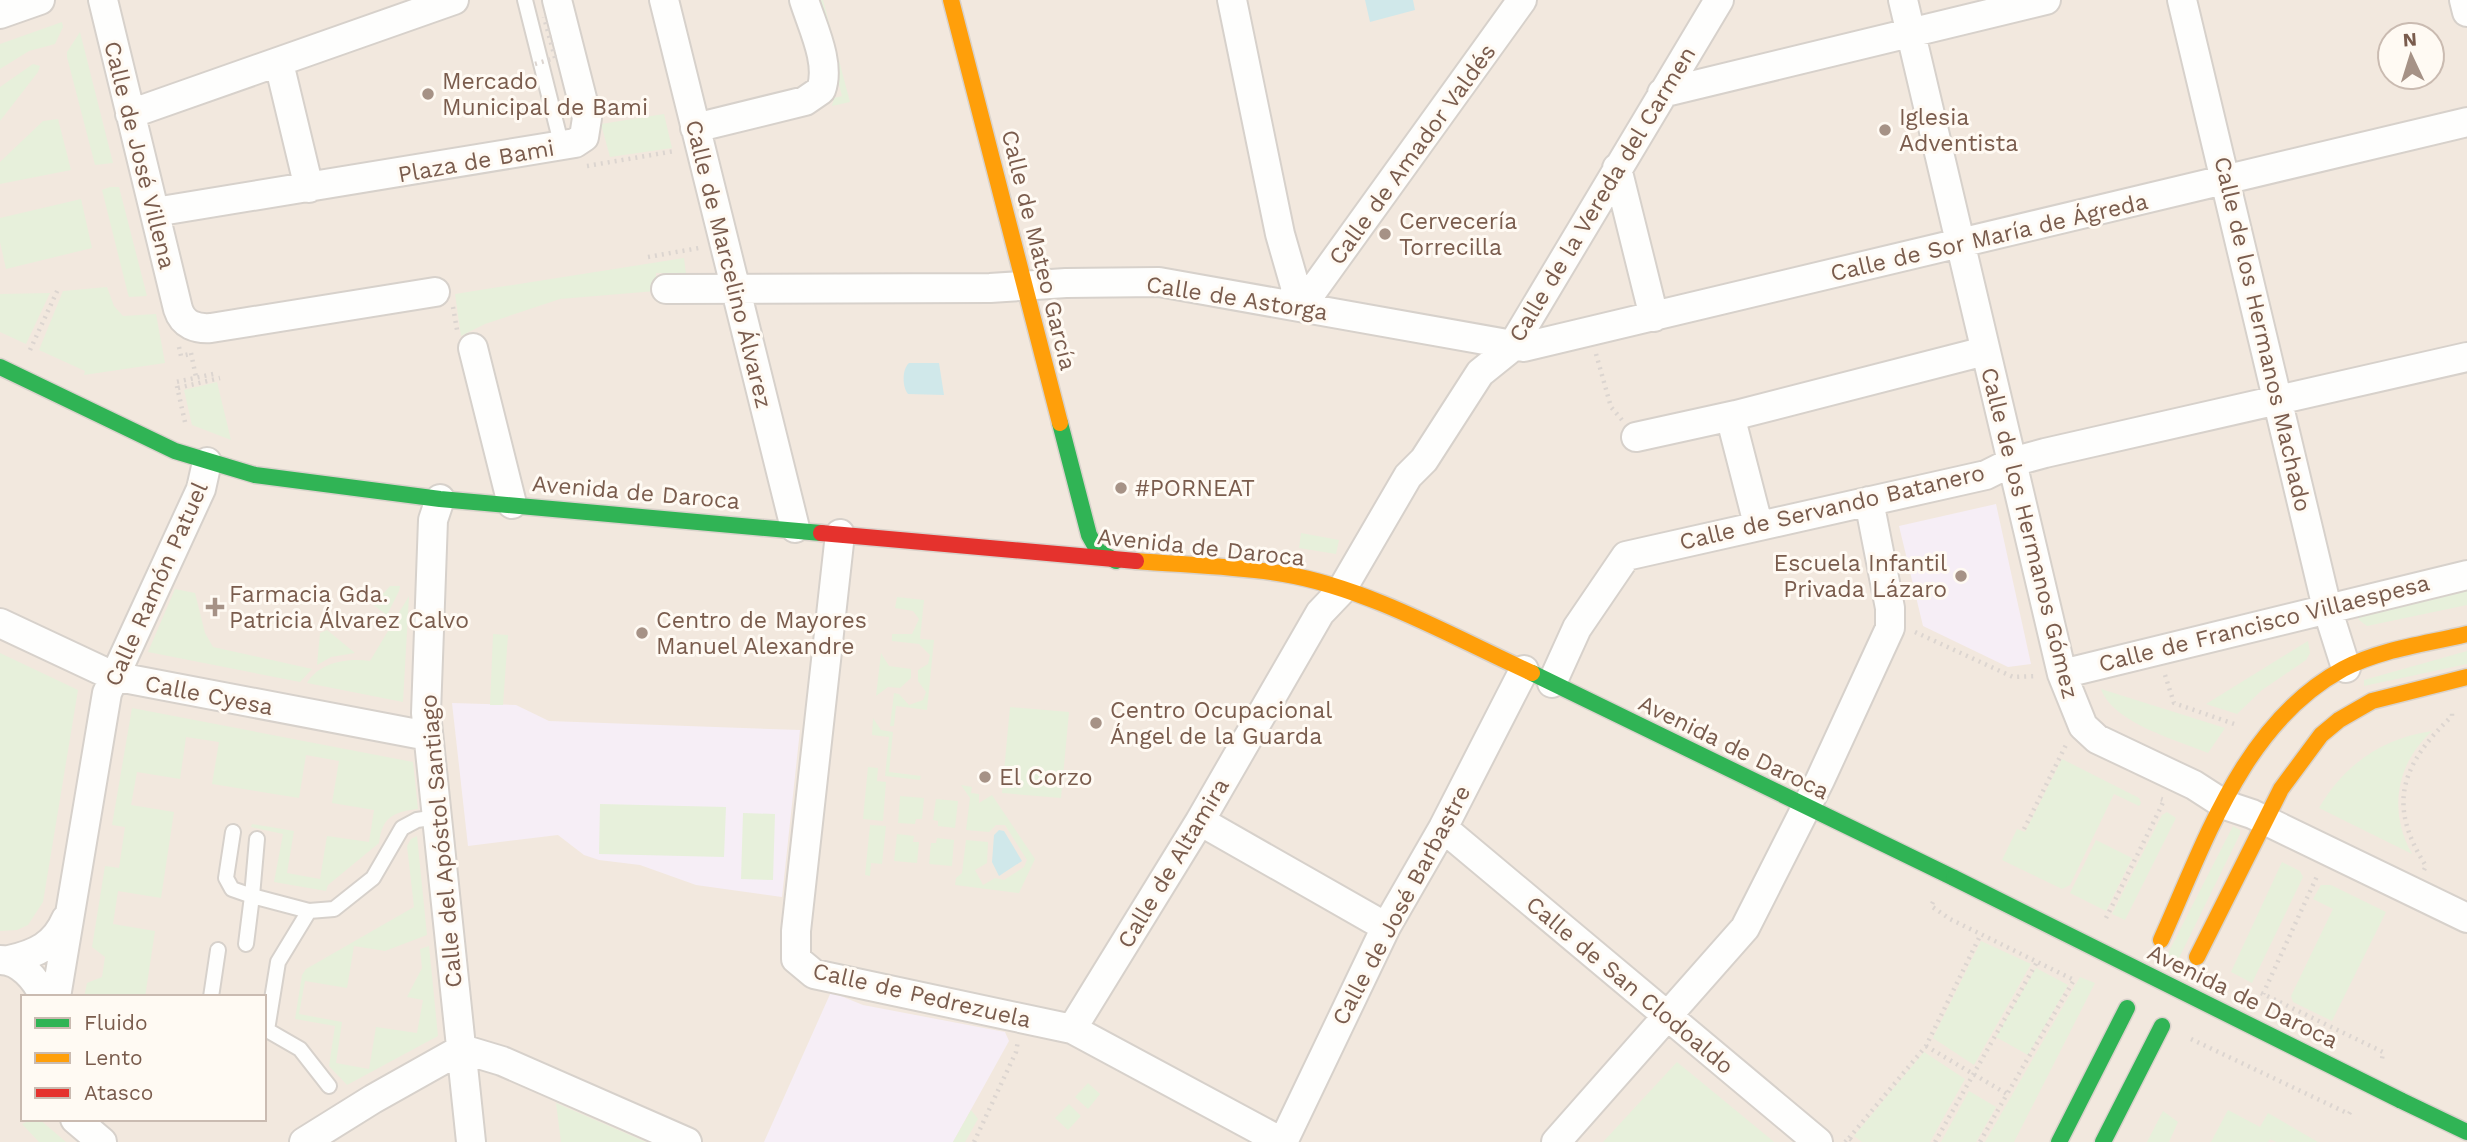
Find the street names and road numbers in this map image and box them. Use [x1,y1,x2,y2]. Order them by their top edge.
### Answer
street label: Calle de José Villena [98,38,181,272]
street label: Calle de Amador Valdés [1323,39,1502,270]
street label: Calle de la Vereda del Carmen [1503,42,1701,347]
street label: Calle de Marcelino Álvarez [680,117,777,411]
street label: Calle de Mateo García [996,127,1081,373]
street label: Plaza de Bami [396,134,556,189]
street label: Calle de los Hermanos Machado [2208,154,2317,514]
street label: Calle de Sor María de Ágreda [1828,188,2150,287]
street label: Calle de Astorga [1144,271,1330,326]
street label: Calle de los Hermanos Gómez [1975,365,2084,702]
street label: Calle de Servando Batanero [1677,459,1987,556]
street label: Avenida de Daroca [531,470,741,515]
street label: Calle Ramón Patuel [99,478,214,691]
street label: Avenida de Daroca [1096,523,1306,572]
street label: Calle de Francisco Villaespesa [2096,569,2432,678]
street label: Calle Cyesa [142,670,275,721]
street label: Avenida de Daroca [1634,690,1833,805]
street label: Calle del Apóstol Santiago [415,693,468,989]
street label: Calle de Altamira [1112,774,1235,953]
street label: Calle de José Barbastre [1327,781,1476,1030]
street label: Calle de San Clodoaldo [1521,891,1739,1080]
street label: Avenida de Daroca [2143,939,2342,1054]
street label: Calle de Pedrezuela [810,957,1034,1034]

